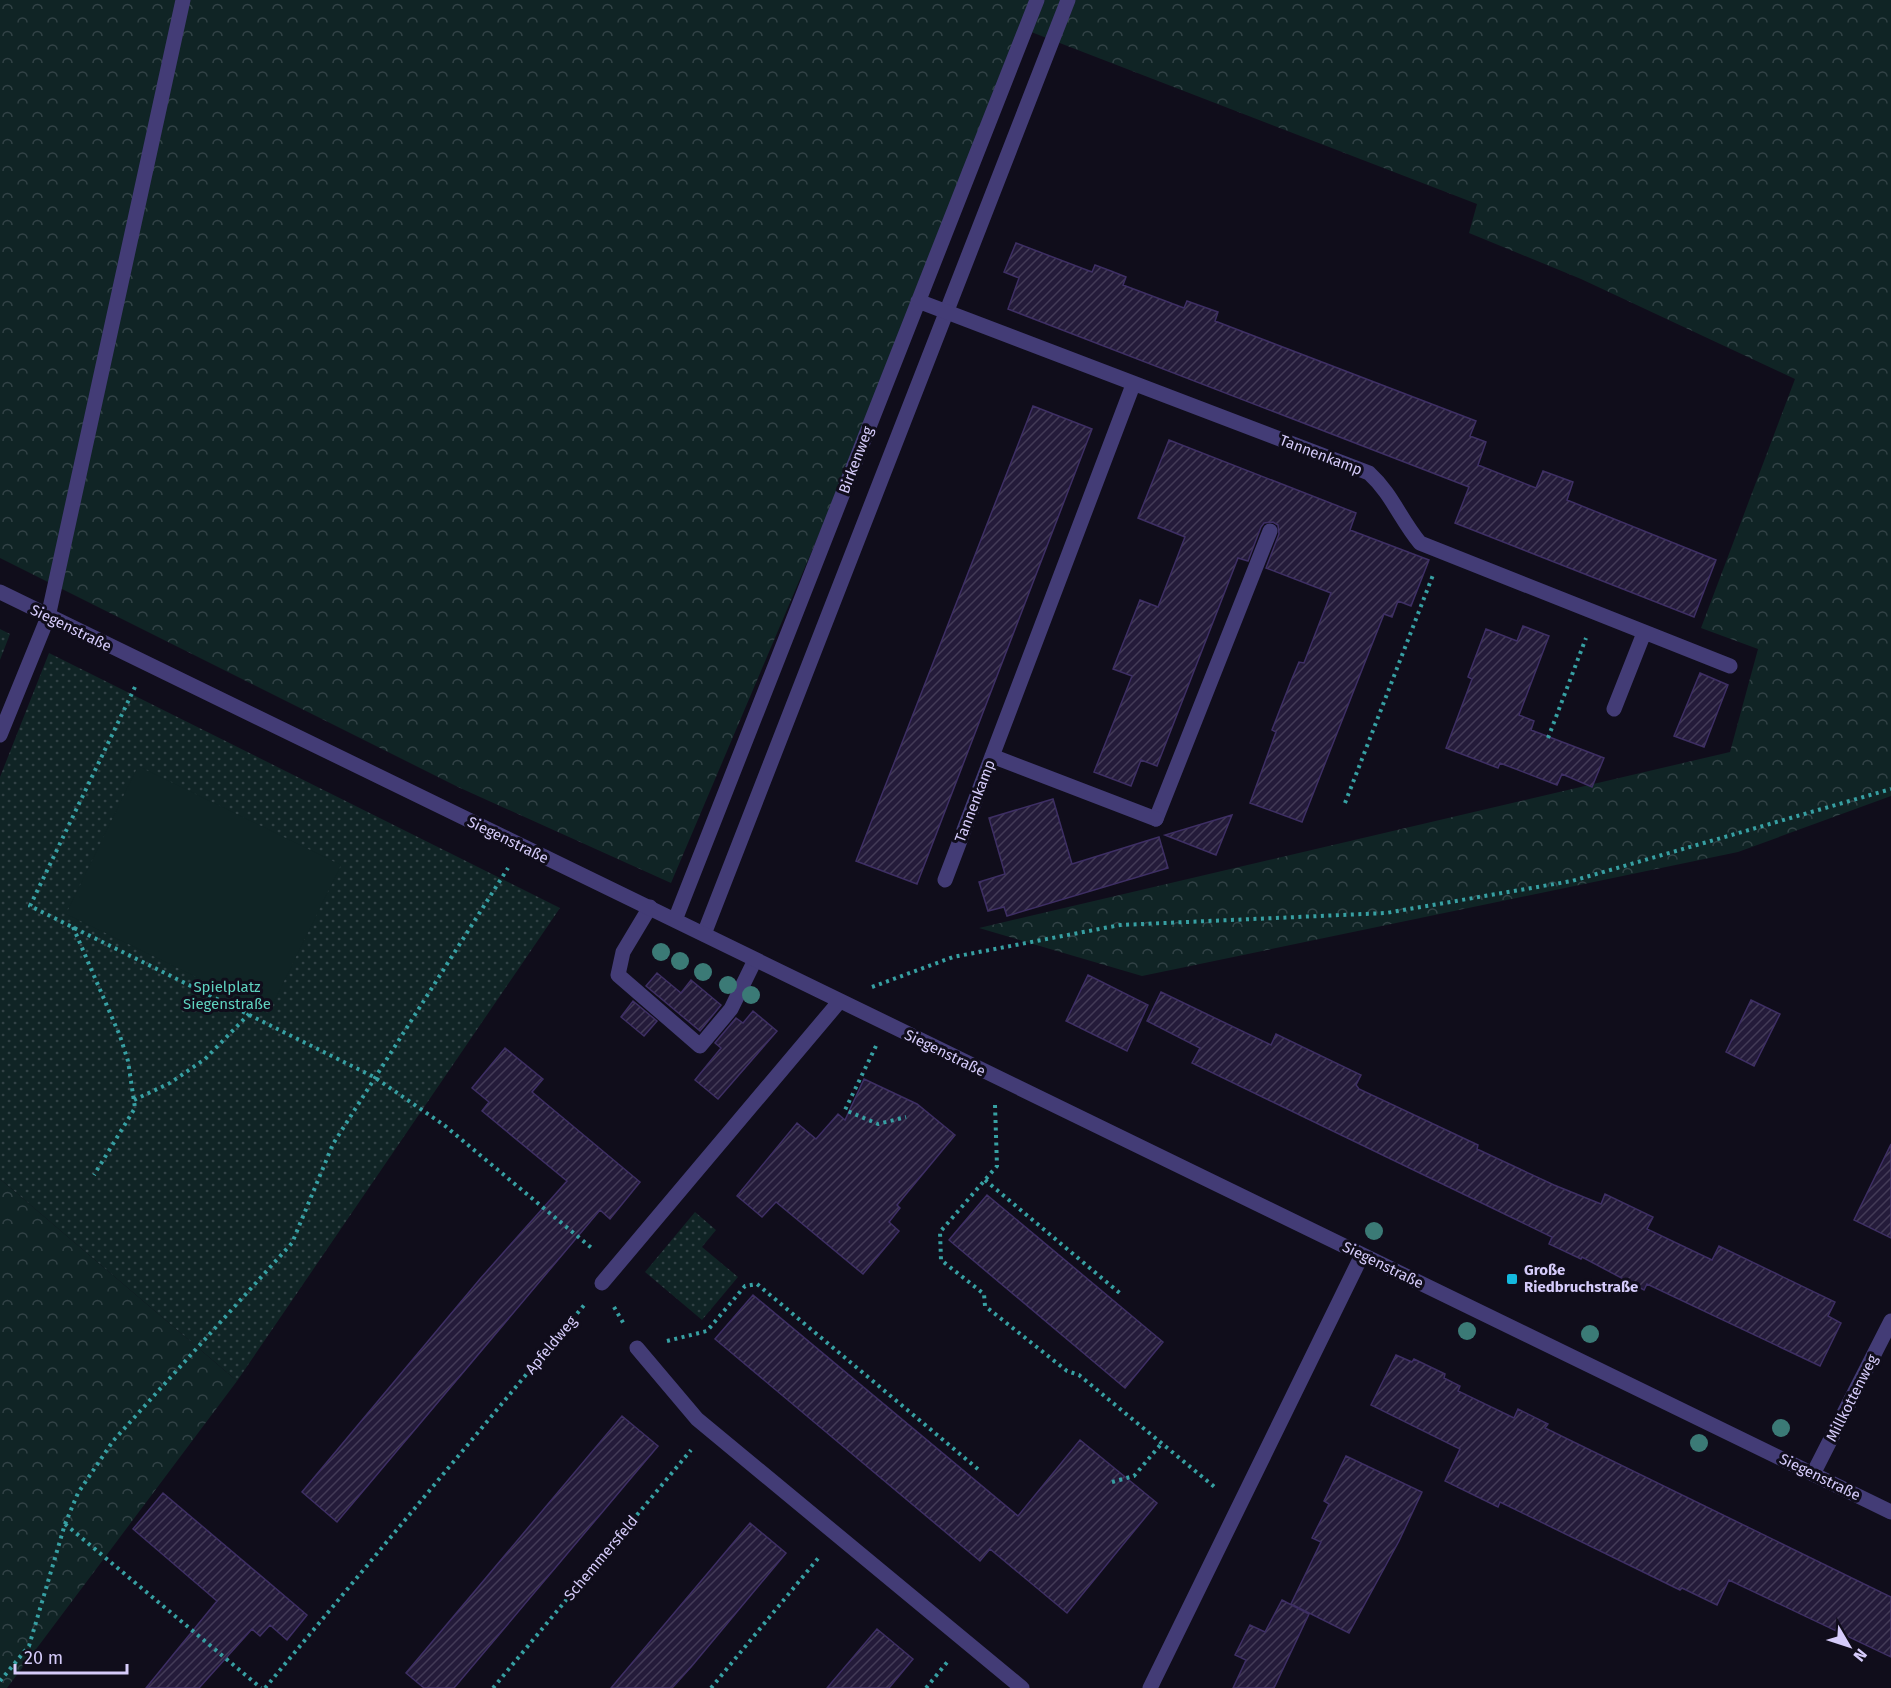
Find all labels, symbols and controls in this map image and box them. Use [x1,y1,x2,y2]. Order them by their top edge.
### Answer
street label: Birkenweg [835,424,877,496]
street label: Tannenkamp [1277,431,1365,479]
street label: Siegenstraße [27,601,115,655]
street label: Tannenkamp [951,757,999,845]
street label: Siegenstraße [464,813,552,867]
park label: Spielplatz Siegenstraße [183,978,271,1013]
street label: Siegenstraße [901,1026,989,1080]
street label: Siegenstraße [1339,1238,1427,1292]
place label: Große Riedbruchstraße [1524,1261,1638,1296]
marker: Große Riedbruchstraße [1505,1272,1519,1286]
street label: Apfeldweg [521,1312,581,1378]
street label: Millkottenweg [1822,1351,1882,1445]
street label: Siegenstraße [1776,1450,1864,1504]
street label: Schemmersfeld [560,1512,642,1604]
north arrow [1819,1616,1879,1676]
scale bar [15,1637,128,1675]
text: N [1850,1645,1871,1665]
text: 20 m [24,1647,63,1669]

